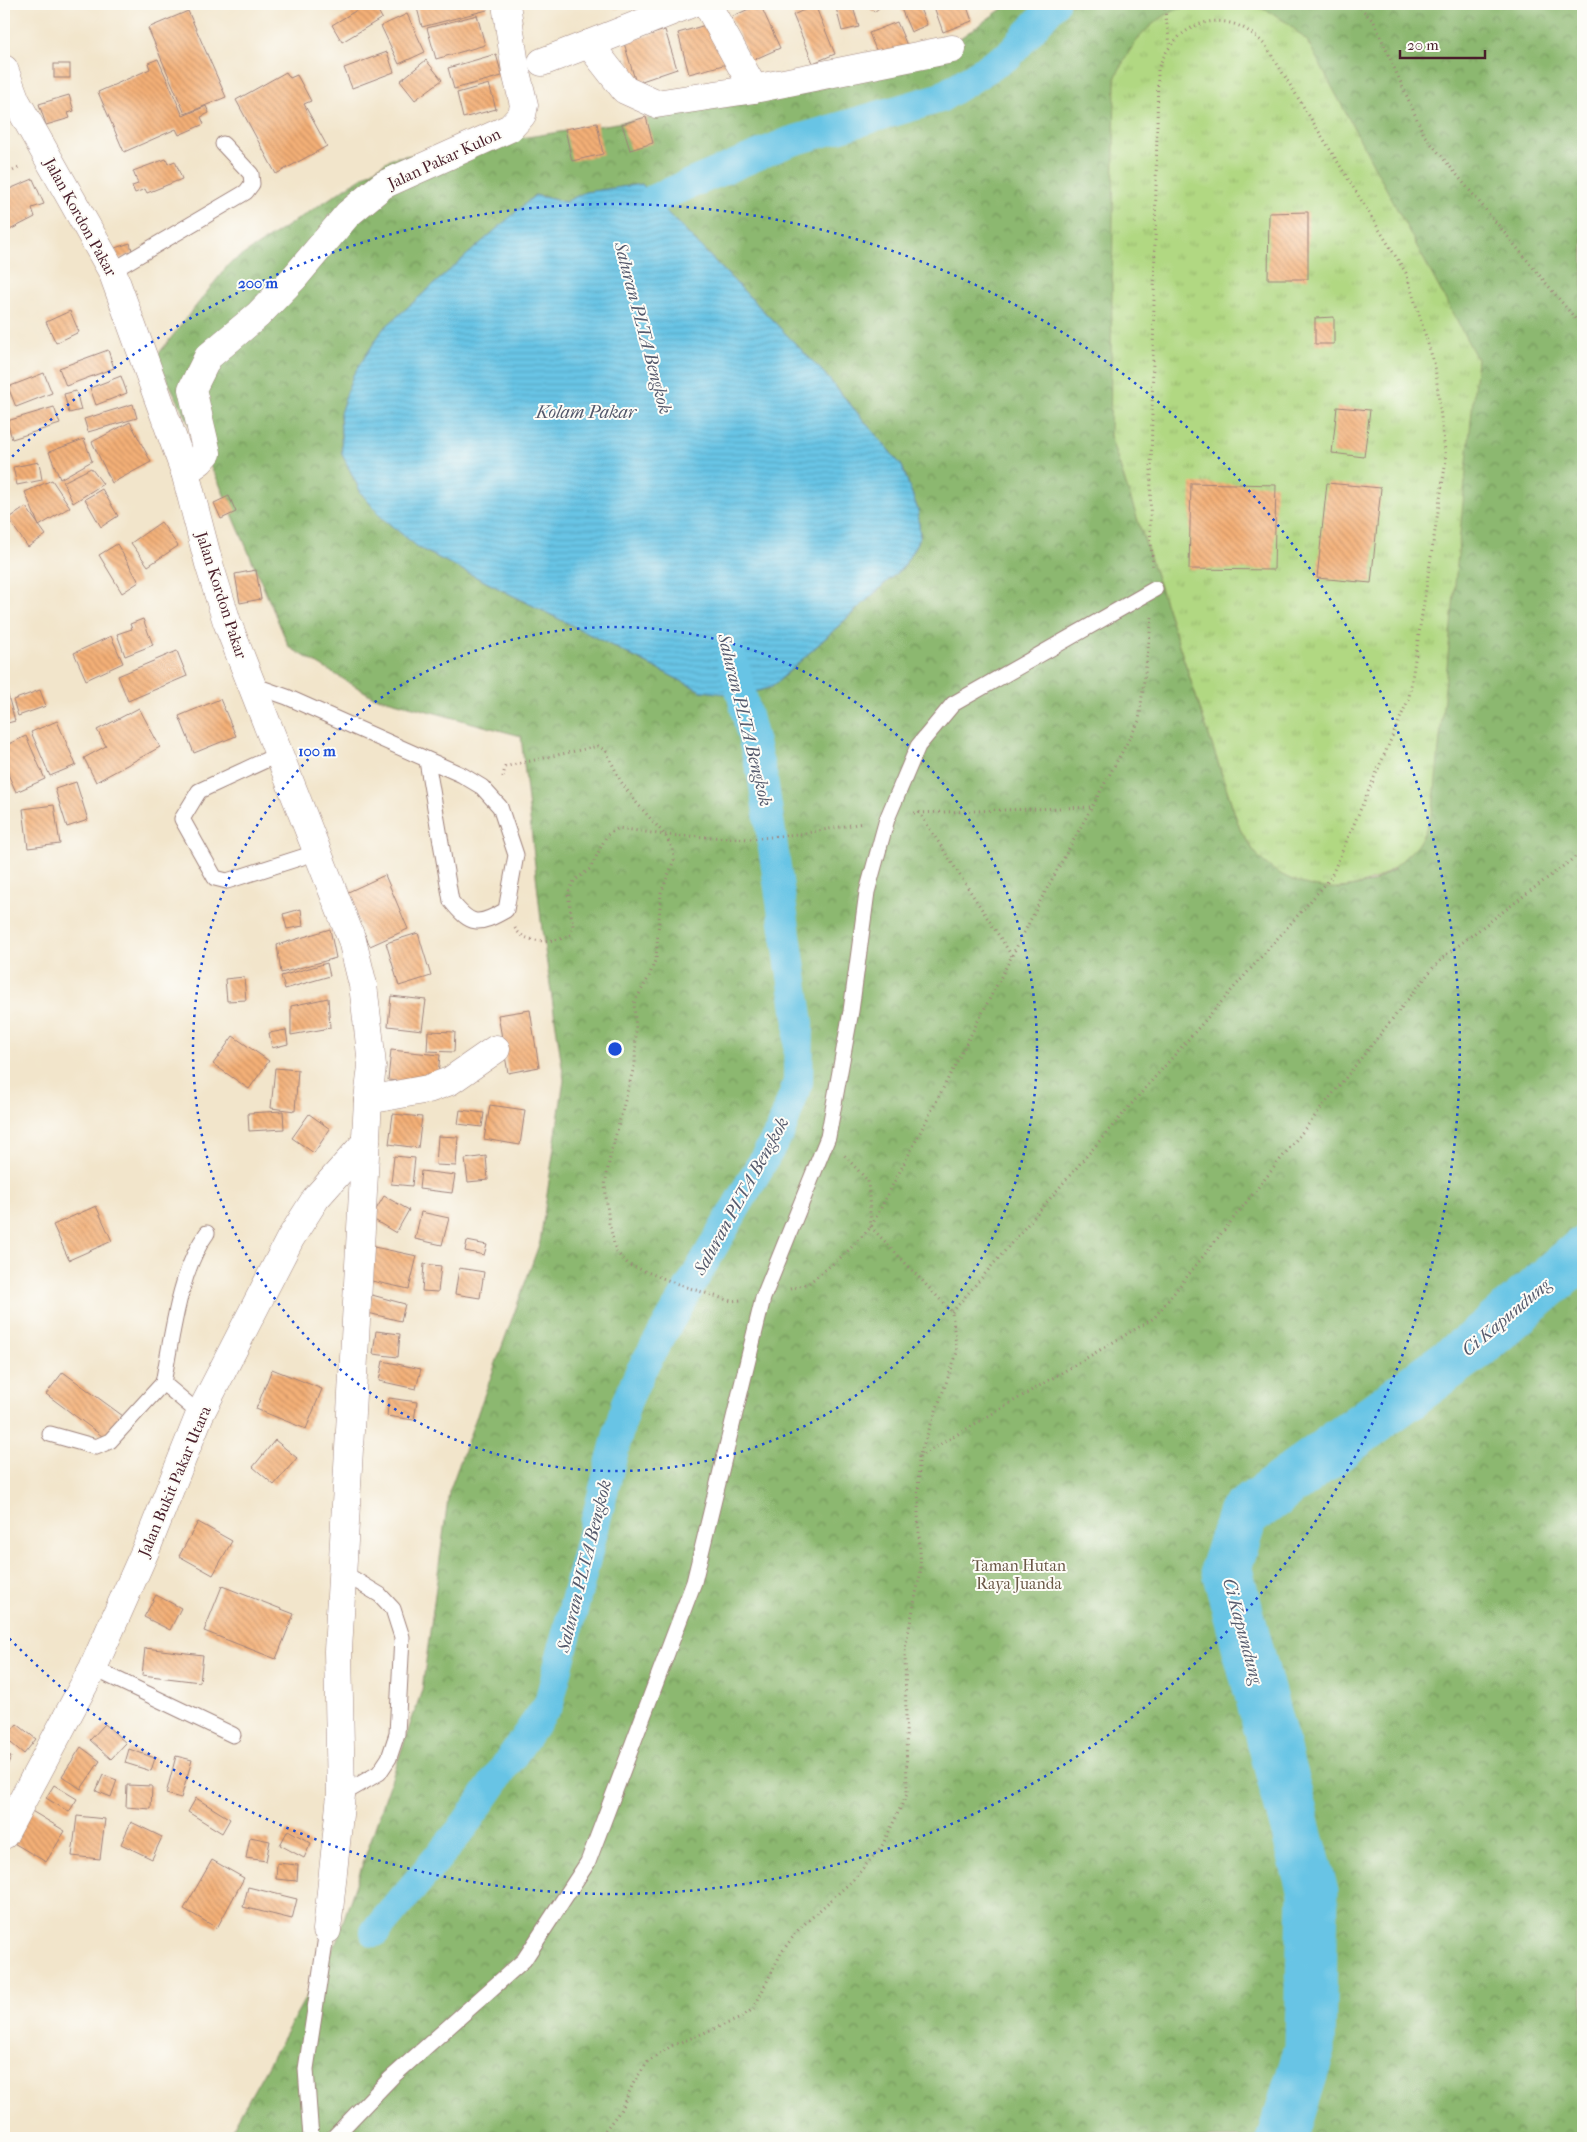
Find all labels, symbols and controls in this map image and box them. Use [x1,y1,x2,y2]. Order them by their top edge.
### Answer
scale bar [1400,28,1484,60]
text: 20 m [1407,36,1439,54]
street label: Jalan Pakar Kulon [383,124,504,194]
street label: Jalan Kordon Pakar [39,153,121,280]
water label: Saluran PLTA Bengkok [609,239,676,416]
text: 200 m [238,274,278,292]
water label: Kolam Pakar [534,402,638,423]
street label: Jalan Kordon Pakar [191,527,251,661]
water label: Saluran PLTA Bengkok [713,631,776,809]
text: 100 m [298,742,336,760]
centre of rings [606,1040,624,1058]
water label: Saluran PLTA Bengkok [689,1114,794,1280]
water label: Ci Kapundung [1458,1274,1556,1360]
street label: Jalan Bukit Pakar Utara [133,1403,215,1561]
water label: Saluran PLTA Bengkok [553,1478,616,1655]
park label: Taman Hutan Raya Juanda [972,1556,1067,1593]
water label: Ci Kapundung [1218,1576,1267,1687]

